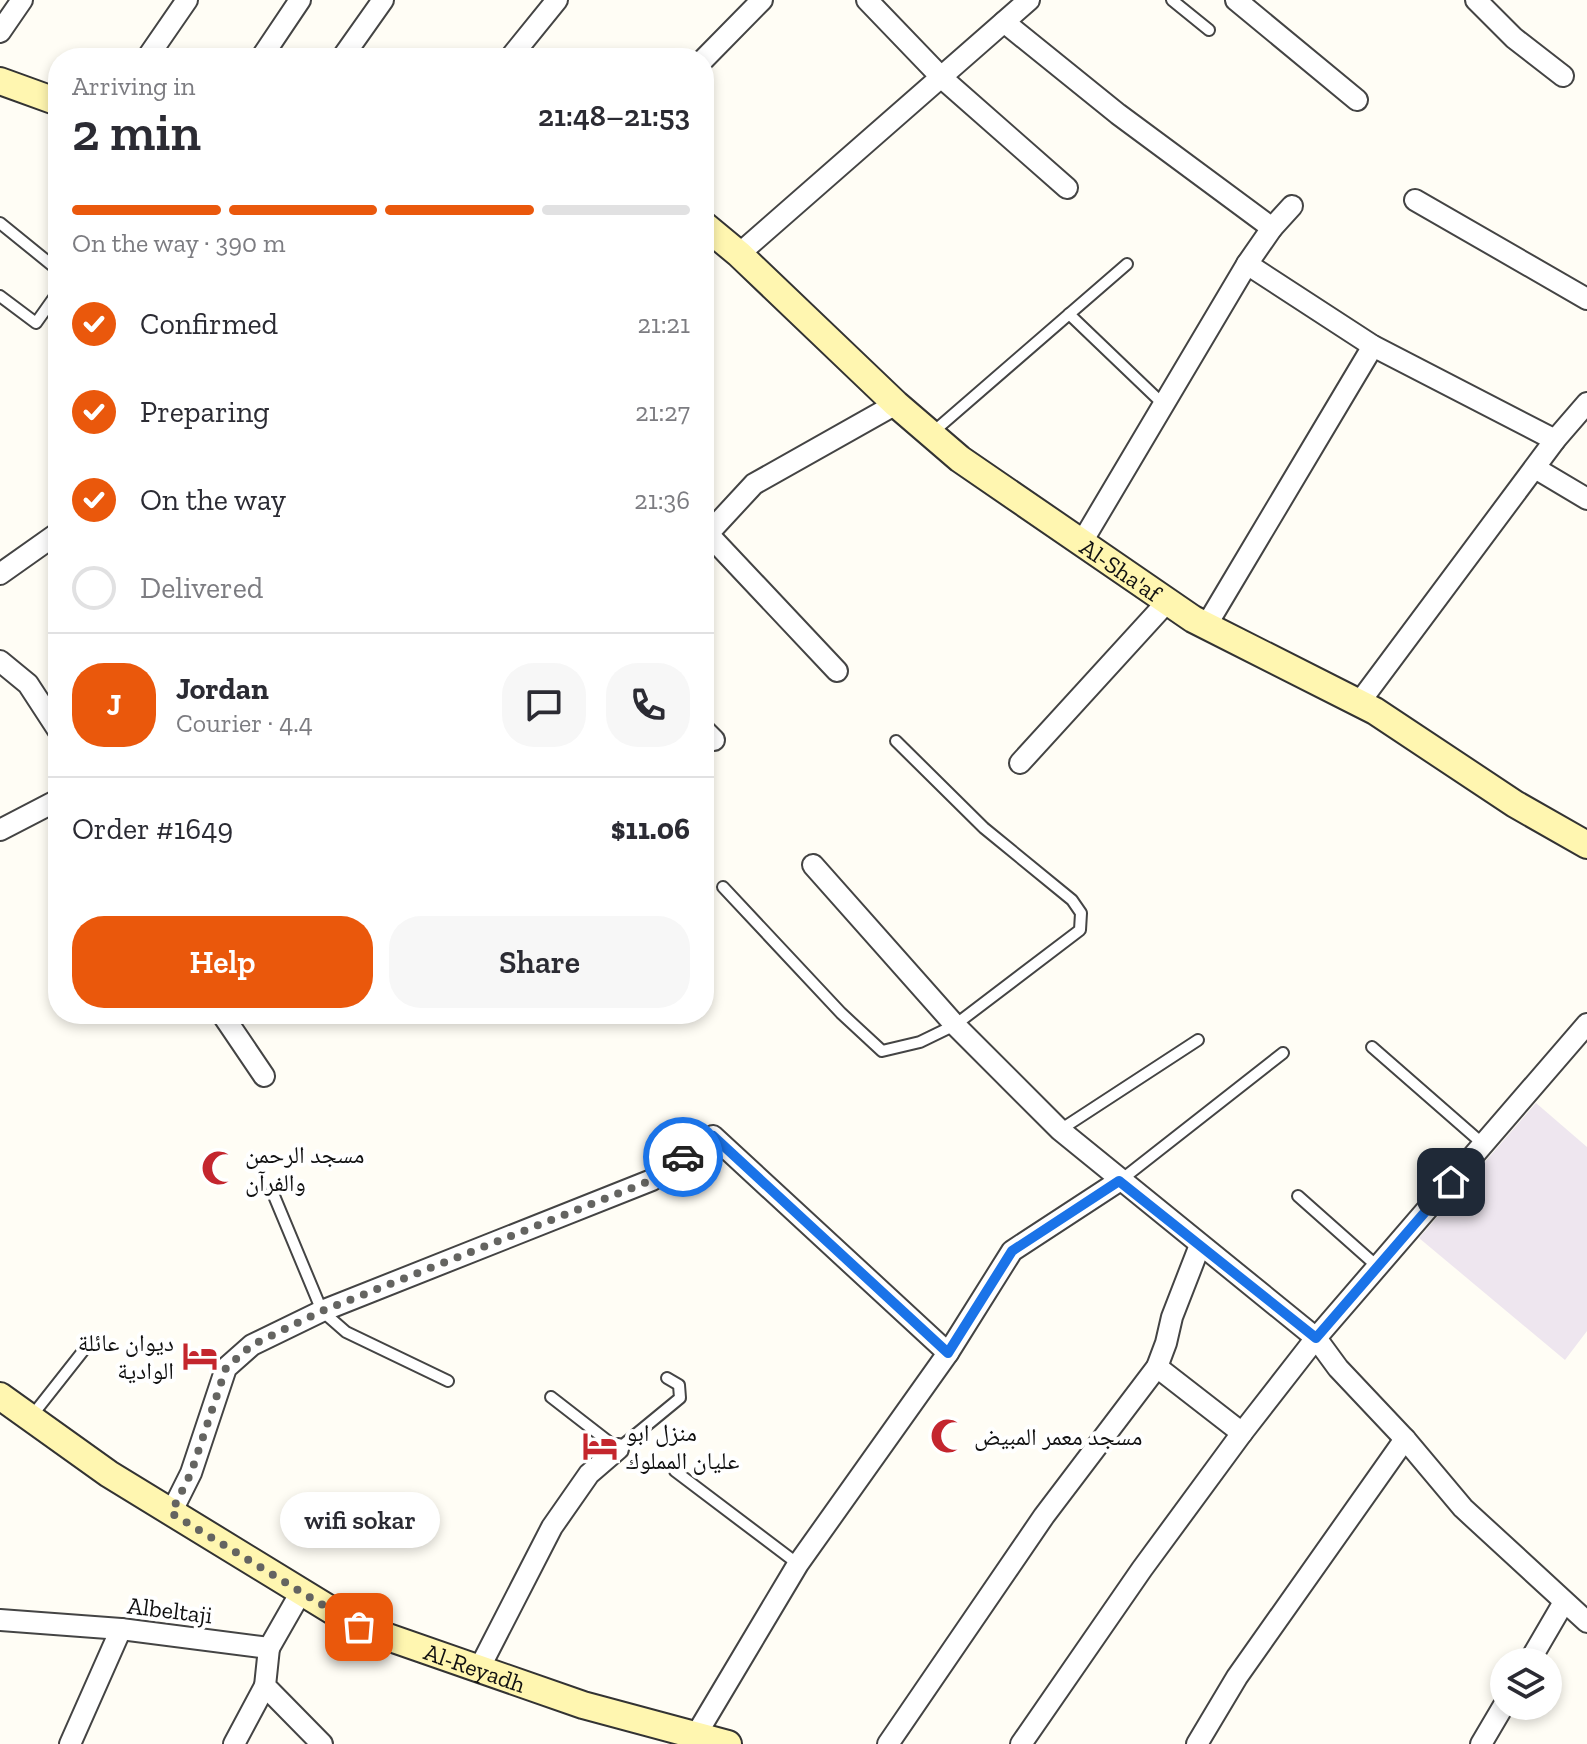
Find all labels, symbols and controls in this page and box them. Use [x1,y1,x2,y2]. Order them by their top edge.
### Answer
text: Arriving in [72,70,195,102]
text: 21:48–21:53 [538,98,690,134]
text: 2 min [72,101,201,163]
text: On the way · 390 m [72,227,285,259]
icon: check [72,302,116,346]
text: Confirmed [140,306,278,342]
text: 21:21 [637,308,690,340]
icon: check [72,390,116,434]
text: Preparing [140,394,270,430]
text: 21:27 [635,396,690,428]
icon: check [72,478,116,522]
text: On the way [140,482,286,518]
text: 21:36 [634,484,690,516]
street label: Al-Sha'af [1075,532,1169,609]
text: Delivered [140,570,263,606]
button: chat [502,663,586,747]
button: phone [606,663,690,747]
text: Jordan [176,671,269,707]
text: J [107,687,121,723]
text: Courier · 4.4 [176,707,313,739]
text: Order #1649 [72,811,233,847]
text: $11.06 [611,811,690,847]
button: Help [72,916,373,1008]
button: Share [389,916,690,1008]
courier [643,1117,723,1197]
icon: car [661,1135,705,1179]
place label: مسجد الرحمن والفرآن [245,1140,364,1197]
pin [1417,1148,1485,1216]
mosque icon: مسجد الرحمن والفرآن [200,1149,238,1187]
icon: home [1429,1160,1473,1204]
place label: ديوان عائلة الوادية [78,1328,174,1385]
hotel icon: ديوان عائلة الوادية [181,1337,219,1375]
mosque icon: مسجد معمر المبيض [929,1417,967,1455]
place label: منزل ابو عليان المملوك [626,1418,739,1475]
place label: مسجد معمر المبيض [974,1422,1142,1451]
hotel icon: منزل ابو عليان المملوك [581,1427,619,1465]
callout: wifi sokar [279,1491,439,1547]
text: wifi sokar [304,1504,416,1536]
street label: Albeltaji [126,1590,215,1630]
pin [325,1593,393,1661]
icon: bag [337,1605,381,1649]
street label: Al-Reyadh [421,1636,530,1699]
map controls [1490,1648,1562,1720]
button: layers [1490,1648,1562,1720]

